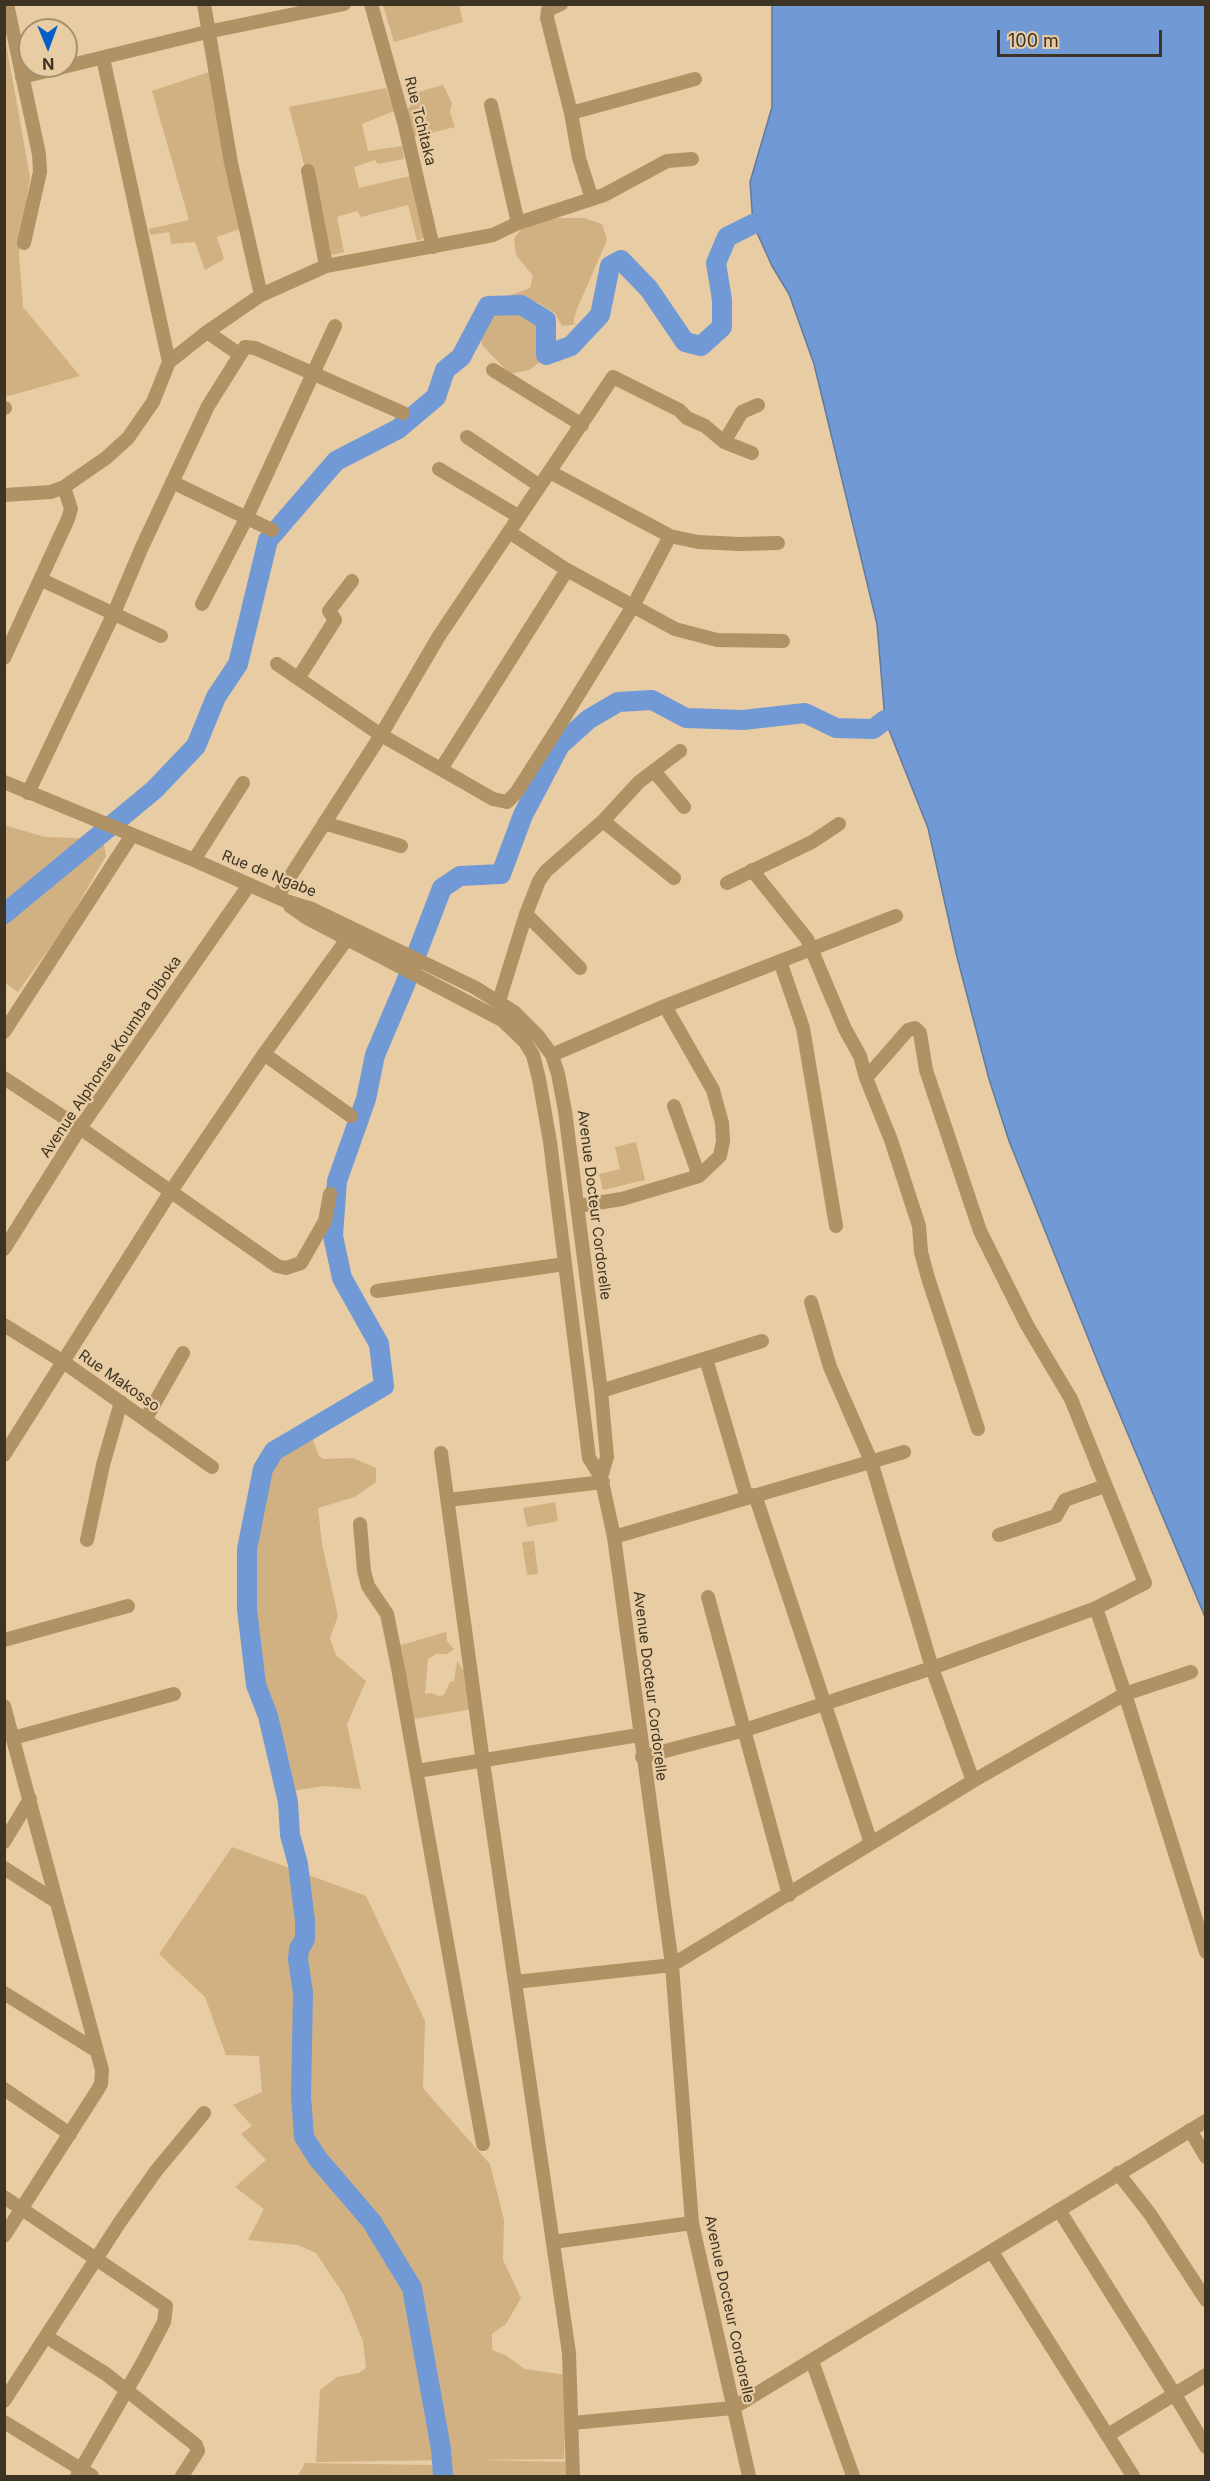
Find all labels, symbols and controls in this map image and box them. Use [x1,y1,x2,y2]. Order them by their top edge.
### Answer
north arrow [18,18,78,78]
scale bar [1000,18,1165,56]
text: 100 m [1008,30,1059,51]
text: N [42,54,55,74]
street label: Rue Tchitaka [400,75,440,167]
street label: Rue de Ngabe [219,847,319,901]
street label: Avenue Alphonse Koumba Diboka [37,953,185,1161]
street label: Avenue Docteur Cordorelle [573,1109,615,1301]
street label: Rue Makosso [75,1346,163,1416]
street label: Avenue Docteur Cordorelle [629,1590,671,1782]
street label: Avenue Docteur Cordorelle [700,2214,758,2404]

